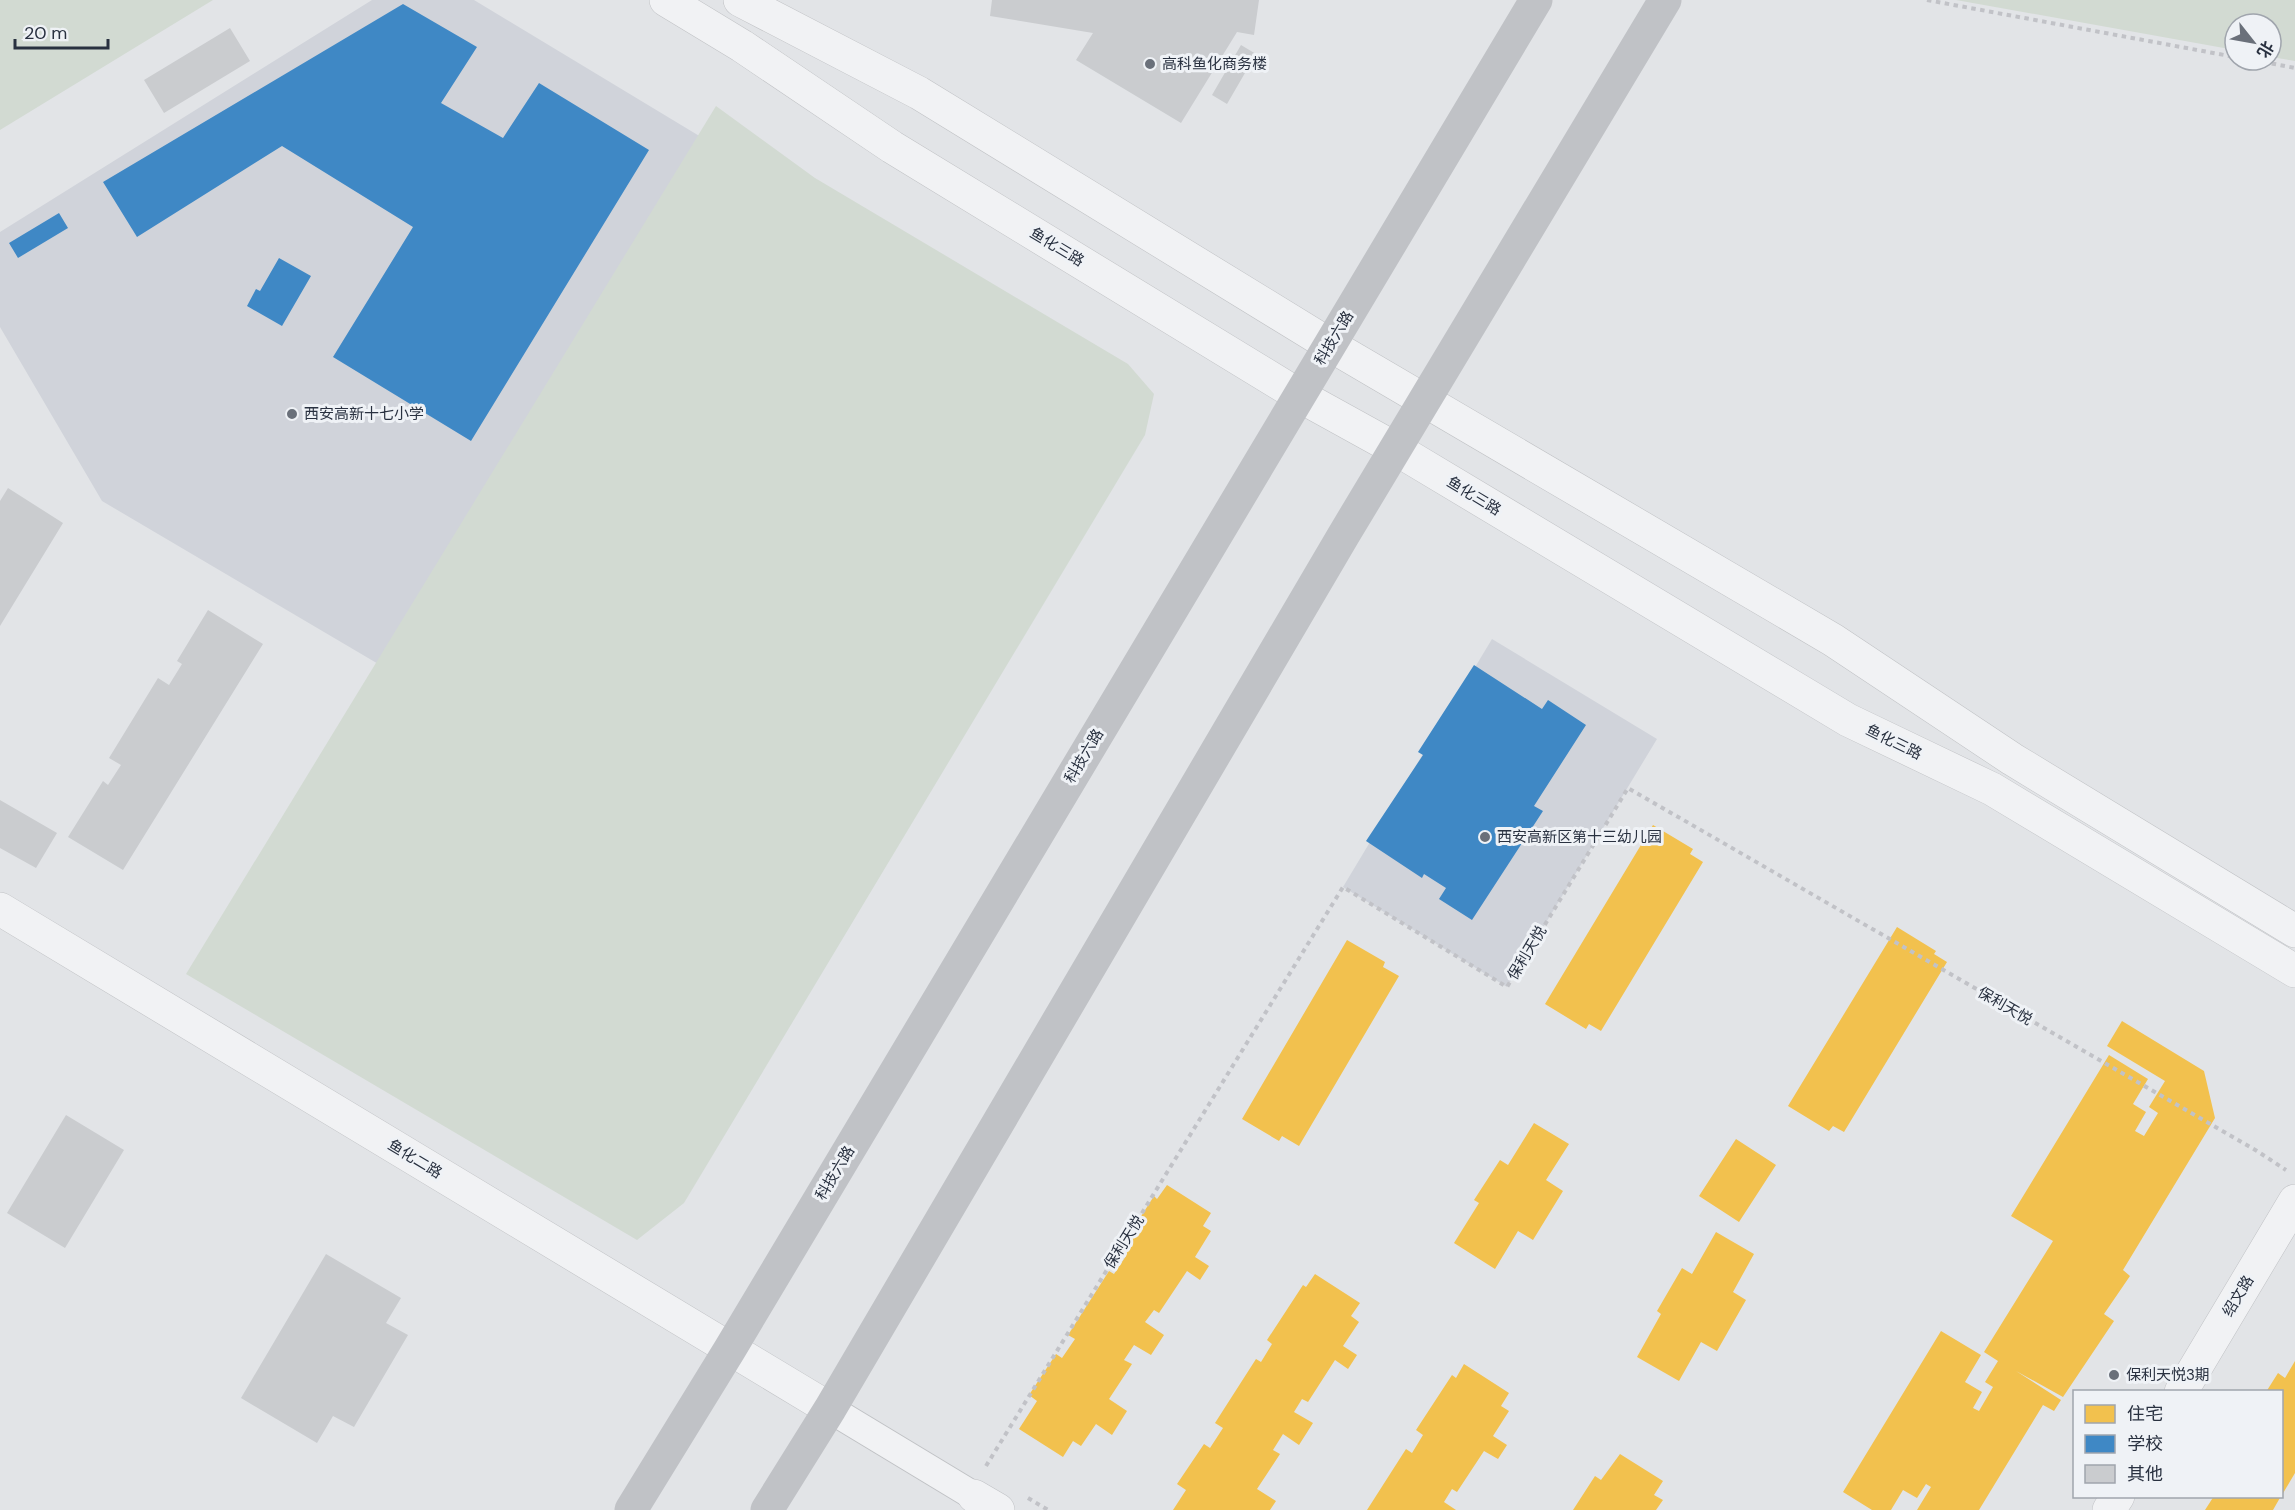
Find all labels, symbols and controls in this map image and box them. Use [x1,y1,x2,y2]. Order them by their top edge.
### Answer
scale bar [15,12,108,50]
north arrow [2223,12,2283,72]
text: 20 m [24,21,67,45]
text: 北 [2252,37,2279,62]
place label: 高科鱼化商务楼 [1162,54,1267,74]
marker: 高科鱼化商务楼 [1143,57,1157,71]
street label: 鱼化三路 [1026,223,1088,271]
street label: 科技六路 [1310,307,1358,369]
place label: 西安高新十七小学 [304,404,424,424]
marker: 西安高新十七小学 [285,407,299,421]
street label: 鱼化三路 [1443,472,1505,520]
street label: 鱼化三路 [1863,720,1925,764]
street label: 科技六路 [1060,725,1108,787]
place label: 西安高新区第十三幼儿园 [1497,827,1662,847]
marker: 西安高新区第十三幼儿园 [1478,830,1492,844]
street label: 保利天悦 [1503,922,1551,984]
street label: 保利天悦 [1974,982,2036,1030]
street label: 鱼化二路 [384,1135,446,1183]
street label: 科技六路 [811,1142,859,1204]
street label: 保利天悦 [1100,1211,1148,1273]
street label: 绍文路 [2218,1272,2258,1320]
place label: 保利天悦3期 [2126,1365,2210,1385]
marker: 保利天悦3期 [2107,1368,2121,1382]
legend [2073,1390,2283,1498]
text: 住宅 [2127,1402,2163,1426]
text: 学校 [2127,1432,2163,1456]
text: 其他 [2127,1462,2163,1486]

